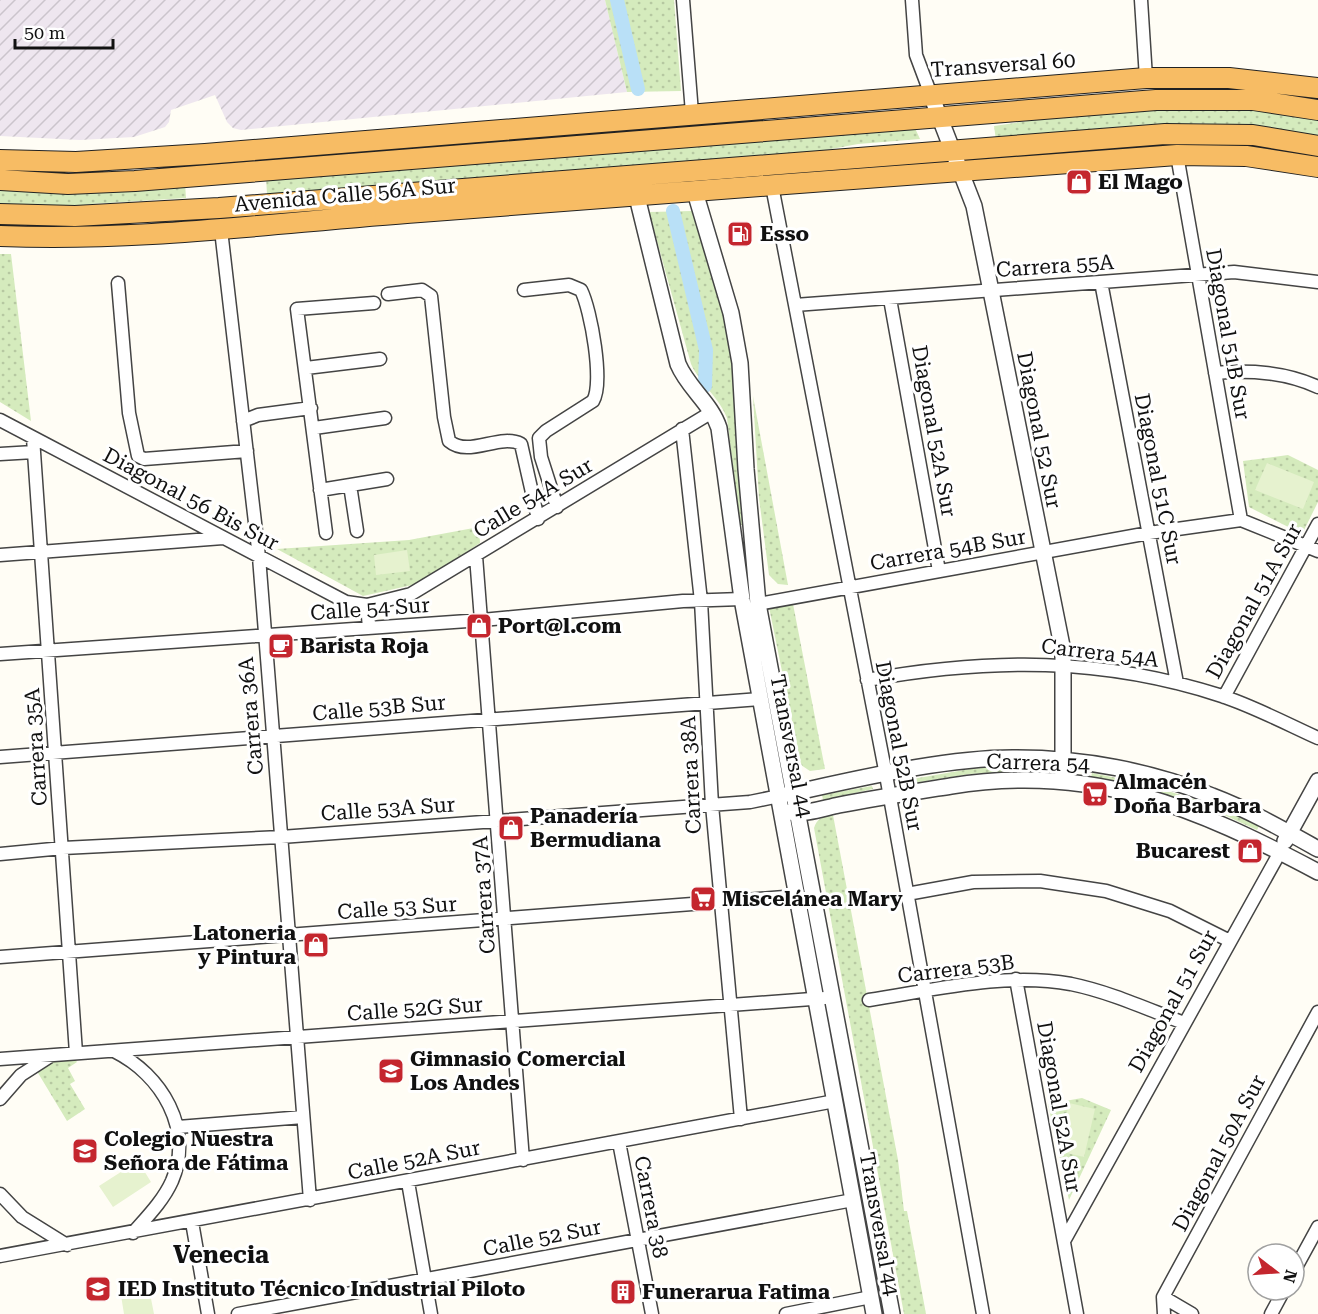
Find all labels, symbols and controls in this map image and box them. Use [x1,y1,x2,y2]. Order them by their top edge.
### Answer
scale bar [15,12,112,50]
text: 50 m [24,22,65,43]
street label: Transversal 60 [930,48,1076,82]
shop icon: El Mago [1064,167,1094,197]
place label: El Mago [1098,170,1183,194]
street label: Avenida Calle 56A Sur [233,173,457,217]
fuel station icon: Esso [725,219,755,249]
place label: Esso [760,222,809,246]
street label: Diagonal 51B Sur [1201,247,1255,422]
street label: Carrera 55A [995,250,1115,282]
street label: Diagonal 52A Sur [907,343,961,519]
street label: Diagonal 52 Sur [1012,350,1066,511]
street label: Diagonal 51C Sur [1130,391,1186,567]
street label: Diagonal 56 Bis Sur [99,443,283,556]
street label: Calle 54A Sur [469,453,597,543]
street label: Diagonal 51A Sur [1201,519,1307,683]
street label: Carrera 54B Sur [868,524,1028,576]
street label: Calle 54 Sur [309,593,431,625]
shop icon: Port@l.com [464,611,494,641]
place label: Port@l.com [498,614,621,638]
cafe icon: Barista Roja [266,631,296,661]
place label: Barista Roja [300,634,429,658]
street label: Carrera 54A [1040,634,1161,672]
street label: Carrera 36A [234,656,268,776]
street label: Diagonal 52B Sur [871,659,927,834]
street label: Transversal 44 [765,672,817,820]
street label: Carrera 35A [20,687,52,807]
street label: Calle 53B Sur [311,690,447,726]
street label: Carrera 38A [676,715,706,835]
street label: Carrera 54 [986,749,1090,777]
place label: Almacén Doña Barbara [1114,770,1262,818]
supermarket icon: Almacén Doña Barbara [1080,779,1110,809]
street label: Calle 53A Sur [320,792,456,826]
place label: Panadería Bermudiana [530,804,662,852]
shop icon: Panadería Bermudiana [496,813,526,843]
street label: Carrera 37A [468,835,500,955]
shop icon: Bucarest [1235,836,1265,866]
place label: Bucarest [1136,839,1230,863]
supermarket icon: Miscelánea Mary [688,884,718,914]
place label: Miscelánea Mary [722,887,903,911]
street label: Calle 53 Sur [336,892,458,924]
place label: Latoneria y Pintura [193,921,297,969]
street label: Diagonal 51 Sur [1124,925,1222,1076]
shop icon: Latoneria y Pintura [301,930,331,960]
street label: Carrera 53B [896,950,1016,988]
street label: Calle 52G Sur [346,992,484,1026]
street label: Diagonal 52A Sur [1032,1019,1086,1195]
place label: Gimnasio Comercial Los Andes [410,1047,626,1095]
school or university icon: Gimnasio Comercial Los Andes [376,1056,406,1086]
street label: Diagonal 50A Sur [1168,1070,1271,1235]
place label: Colegio Nuestra Señora de Fátima [104,1127,289,1175]
street label: Calle 52A Sur [346,1135,483,1185]
school or university icon: Colegio Nuestra Señora de Fátima [70,1136,100,1166]
street label: Transversal 44 [855,1150,903,1298]
street label: Carrera 38 [629,1154,673,1260]
street label: Calle 52 Sur [481,1215,603,1261]
district label: Venecia [173,1241,269,1269]
north arrow [1246,1242,1306,1302]
text: N [1279,1268,1301,1285]
school or university icon: IED Instituto Técnico Industrial Piloto [83,1274,113,1304]
place label: IED Instituto Técnico Industrial Piloto [118,1277,525,1301]
building icon: Funerarua Fatima [608,1277,638,1307]
place label: Funerarua Fatima [642,1280,831,1304]

